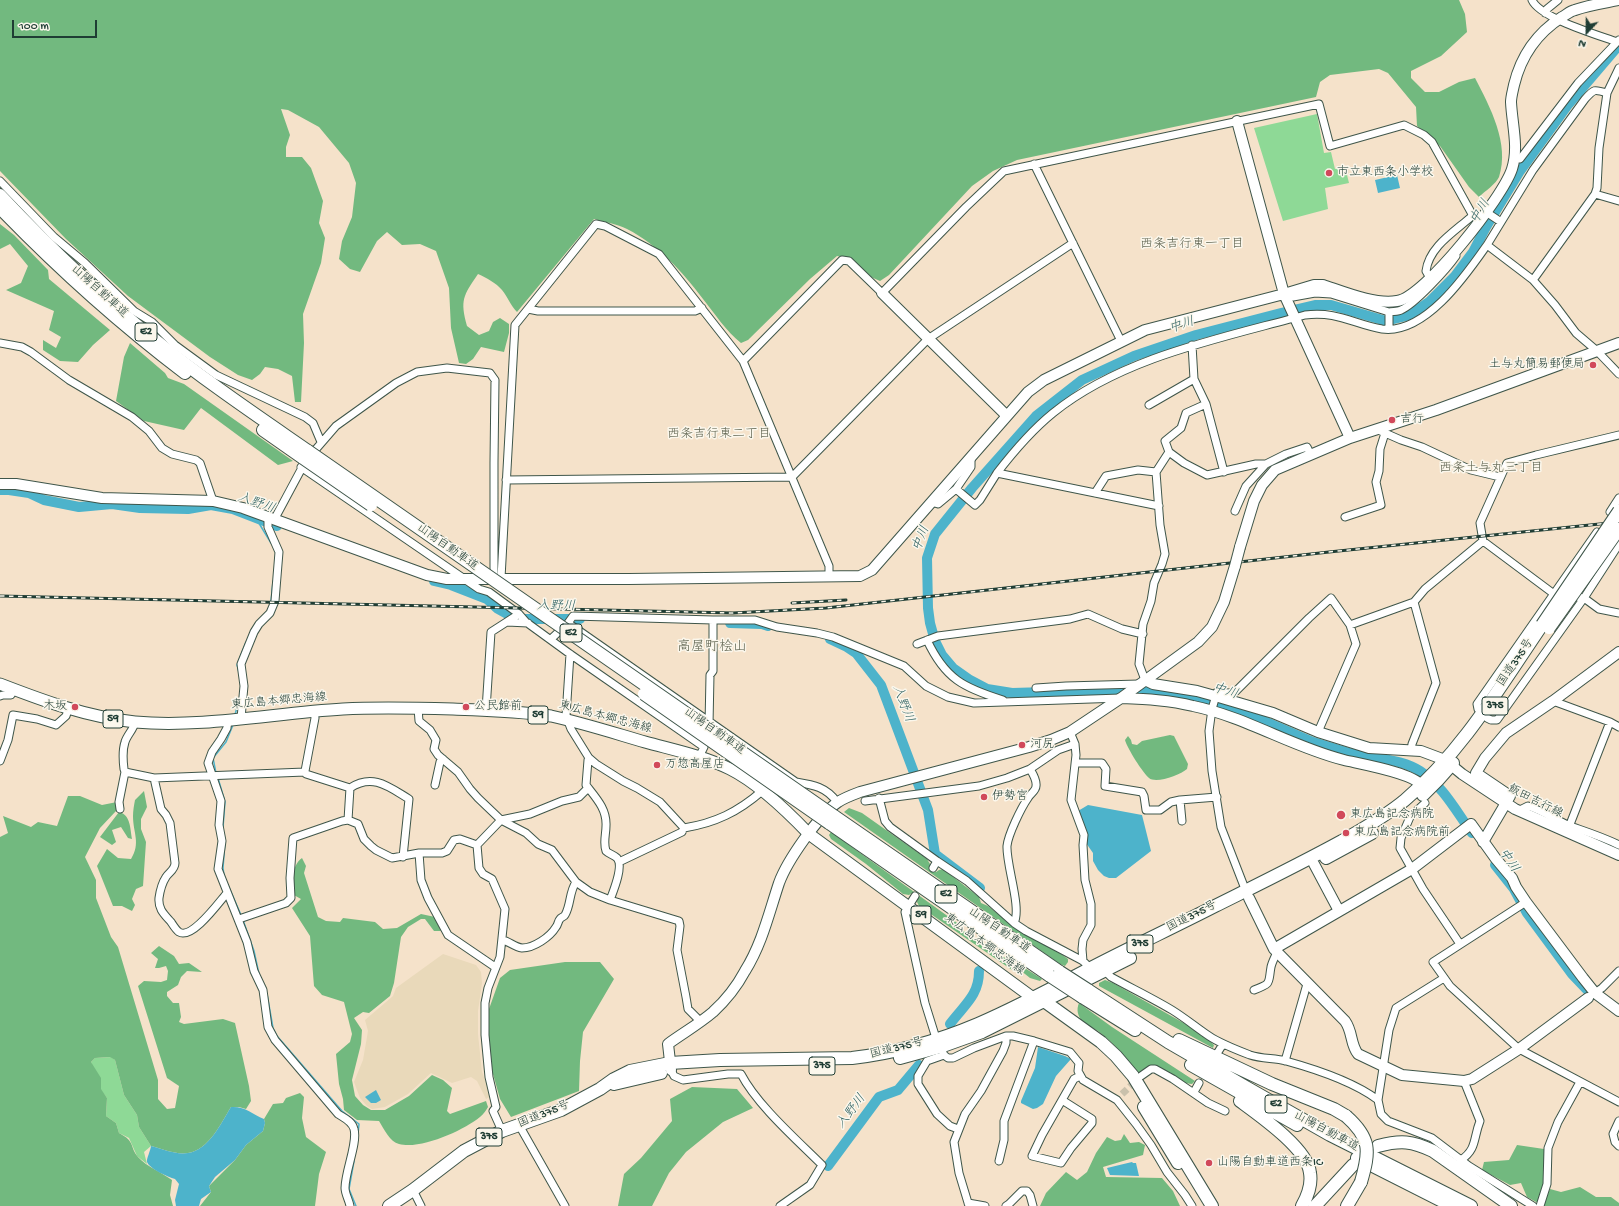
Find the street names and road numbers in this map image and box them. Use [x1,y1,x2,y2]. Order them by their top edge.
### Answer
street label: 山陽自動車道 [67,263,131,321]
road number: E2 [135,323,157,341]
street label: 山陽自動車道 [413,521,481,575]
road number: E2 [560,624,582,642]
street label: 国道375号 [1495,636,1537,690]
street label: 東広島本郷忠海線 [231,691,327,713]
road number: 375 [1482,697,1508,715]
street label: 東広島本郷忠海線 [557,699,653,737]
street label: 山陽自動車道 [680,705,748,759]
road number: 59 [528,706,548,724]
road number: 59 [103,710,123,728]
street label: 飯田吉行線 [1505,782,1565,822]
road number: E2 [935,885,957,903]
street label: 国道375号 [1164,898,1220,936]
street label: 山陽自動車道 [965,905,1033,957]
road number: 59 [911,906,931,924]
street label: 東広島本郷忠海線 [941,911,1027,979]
road number: 375 [1127,935,1153,953]
street label: 国道375号 [869,1035,925,1063]
road number: 375 [809,1057,835,1075]
road number: E2 [1265,1095,1287,1113]
street label: 国道375号 [516,1098,572,1132]
street label: 山陽自動車道 [1291,1109,1361,1155]
road number: 375 [476,1128,502,1146]

